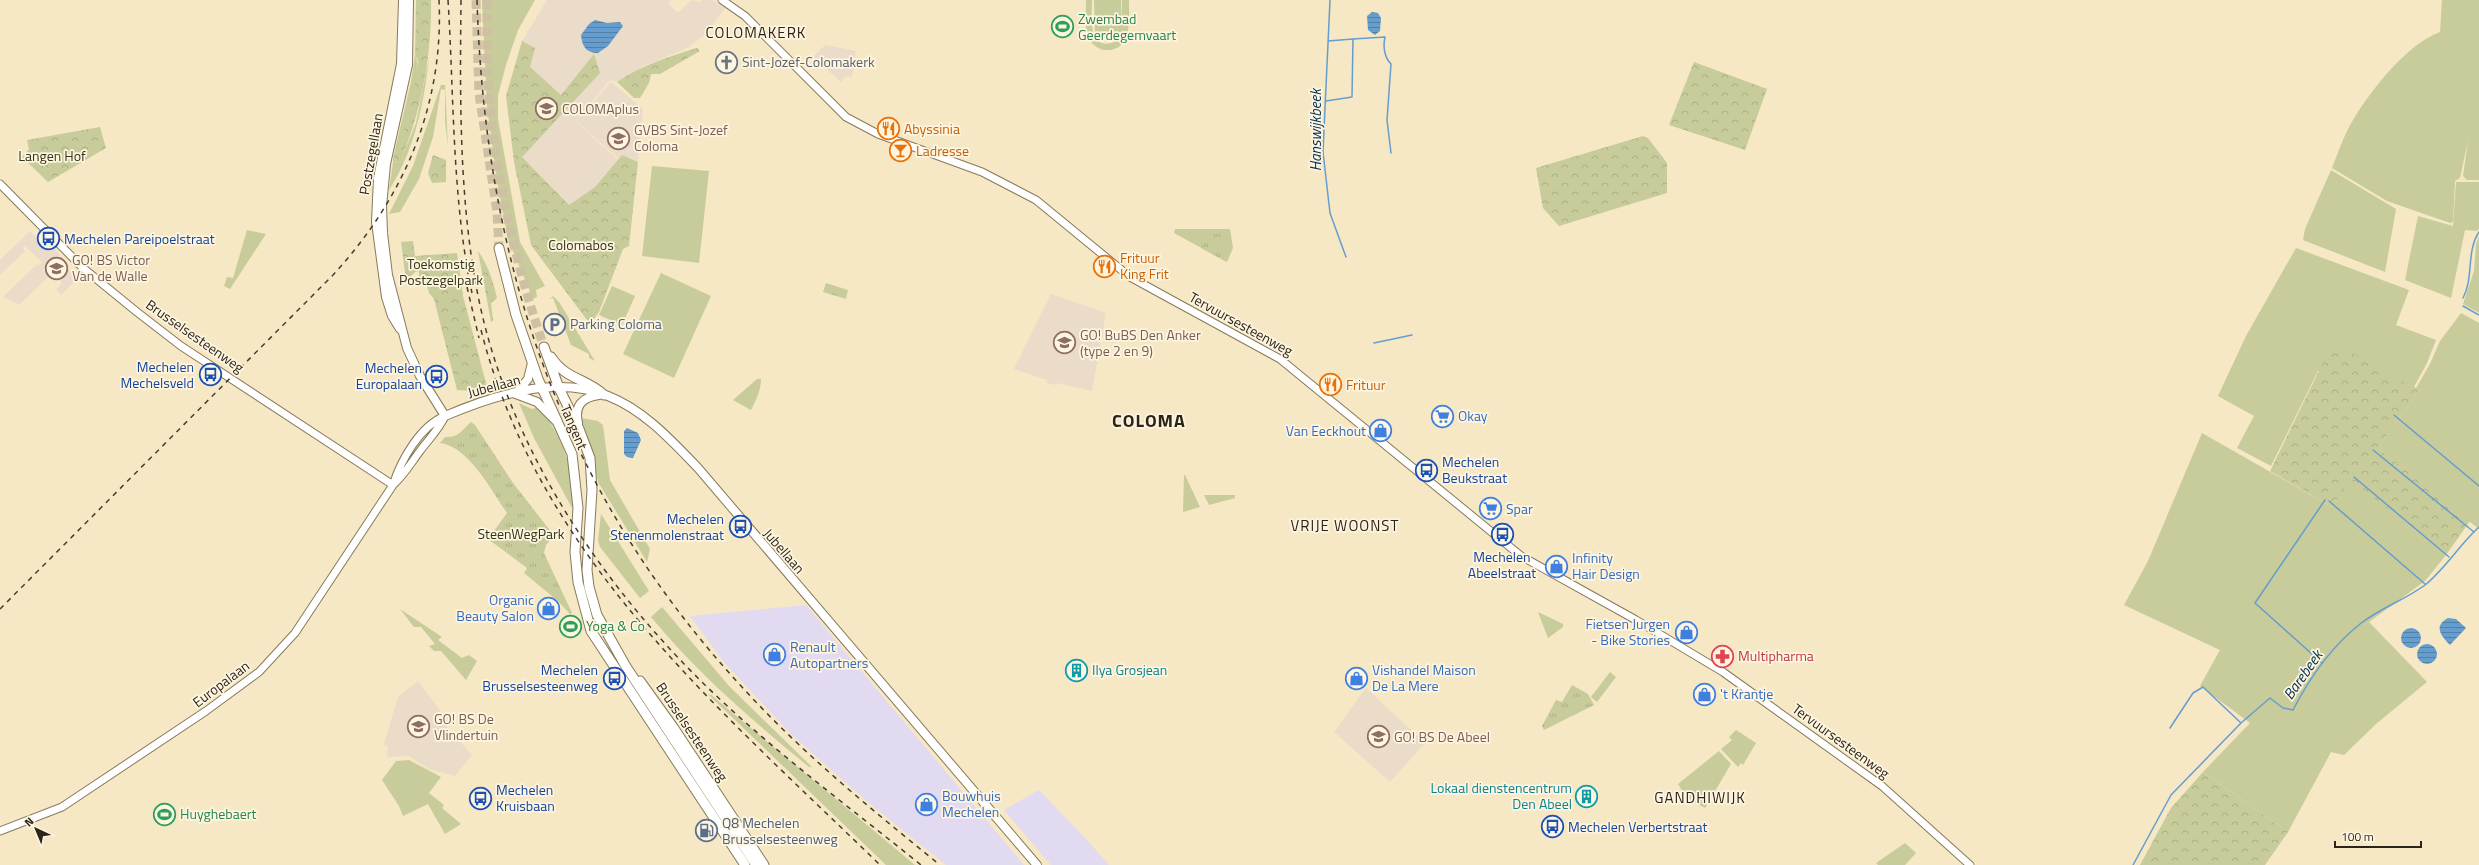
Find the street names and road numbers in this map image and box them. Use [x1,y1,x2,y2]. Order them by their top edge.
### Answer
street label: Postzegellaan [353,111,388,196]
street label: Tervuursesteenweg [1185,286,1297,361]
street label: Brusselsesteenweg [142,294,249,377]
street label: Jubellaan [465,368,523,403]
street label: Tangent [556,401,593,453]
street label: Jubellaan [759,523,810,578]
street label: Europalaan [188,655,254,712]
street label: Brusselsesteenweg [651,678,733,786]
street label: Tervuursesteenweg [1788,698,1894,783]

